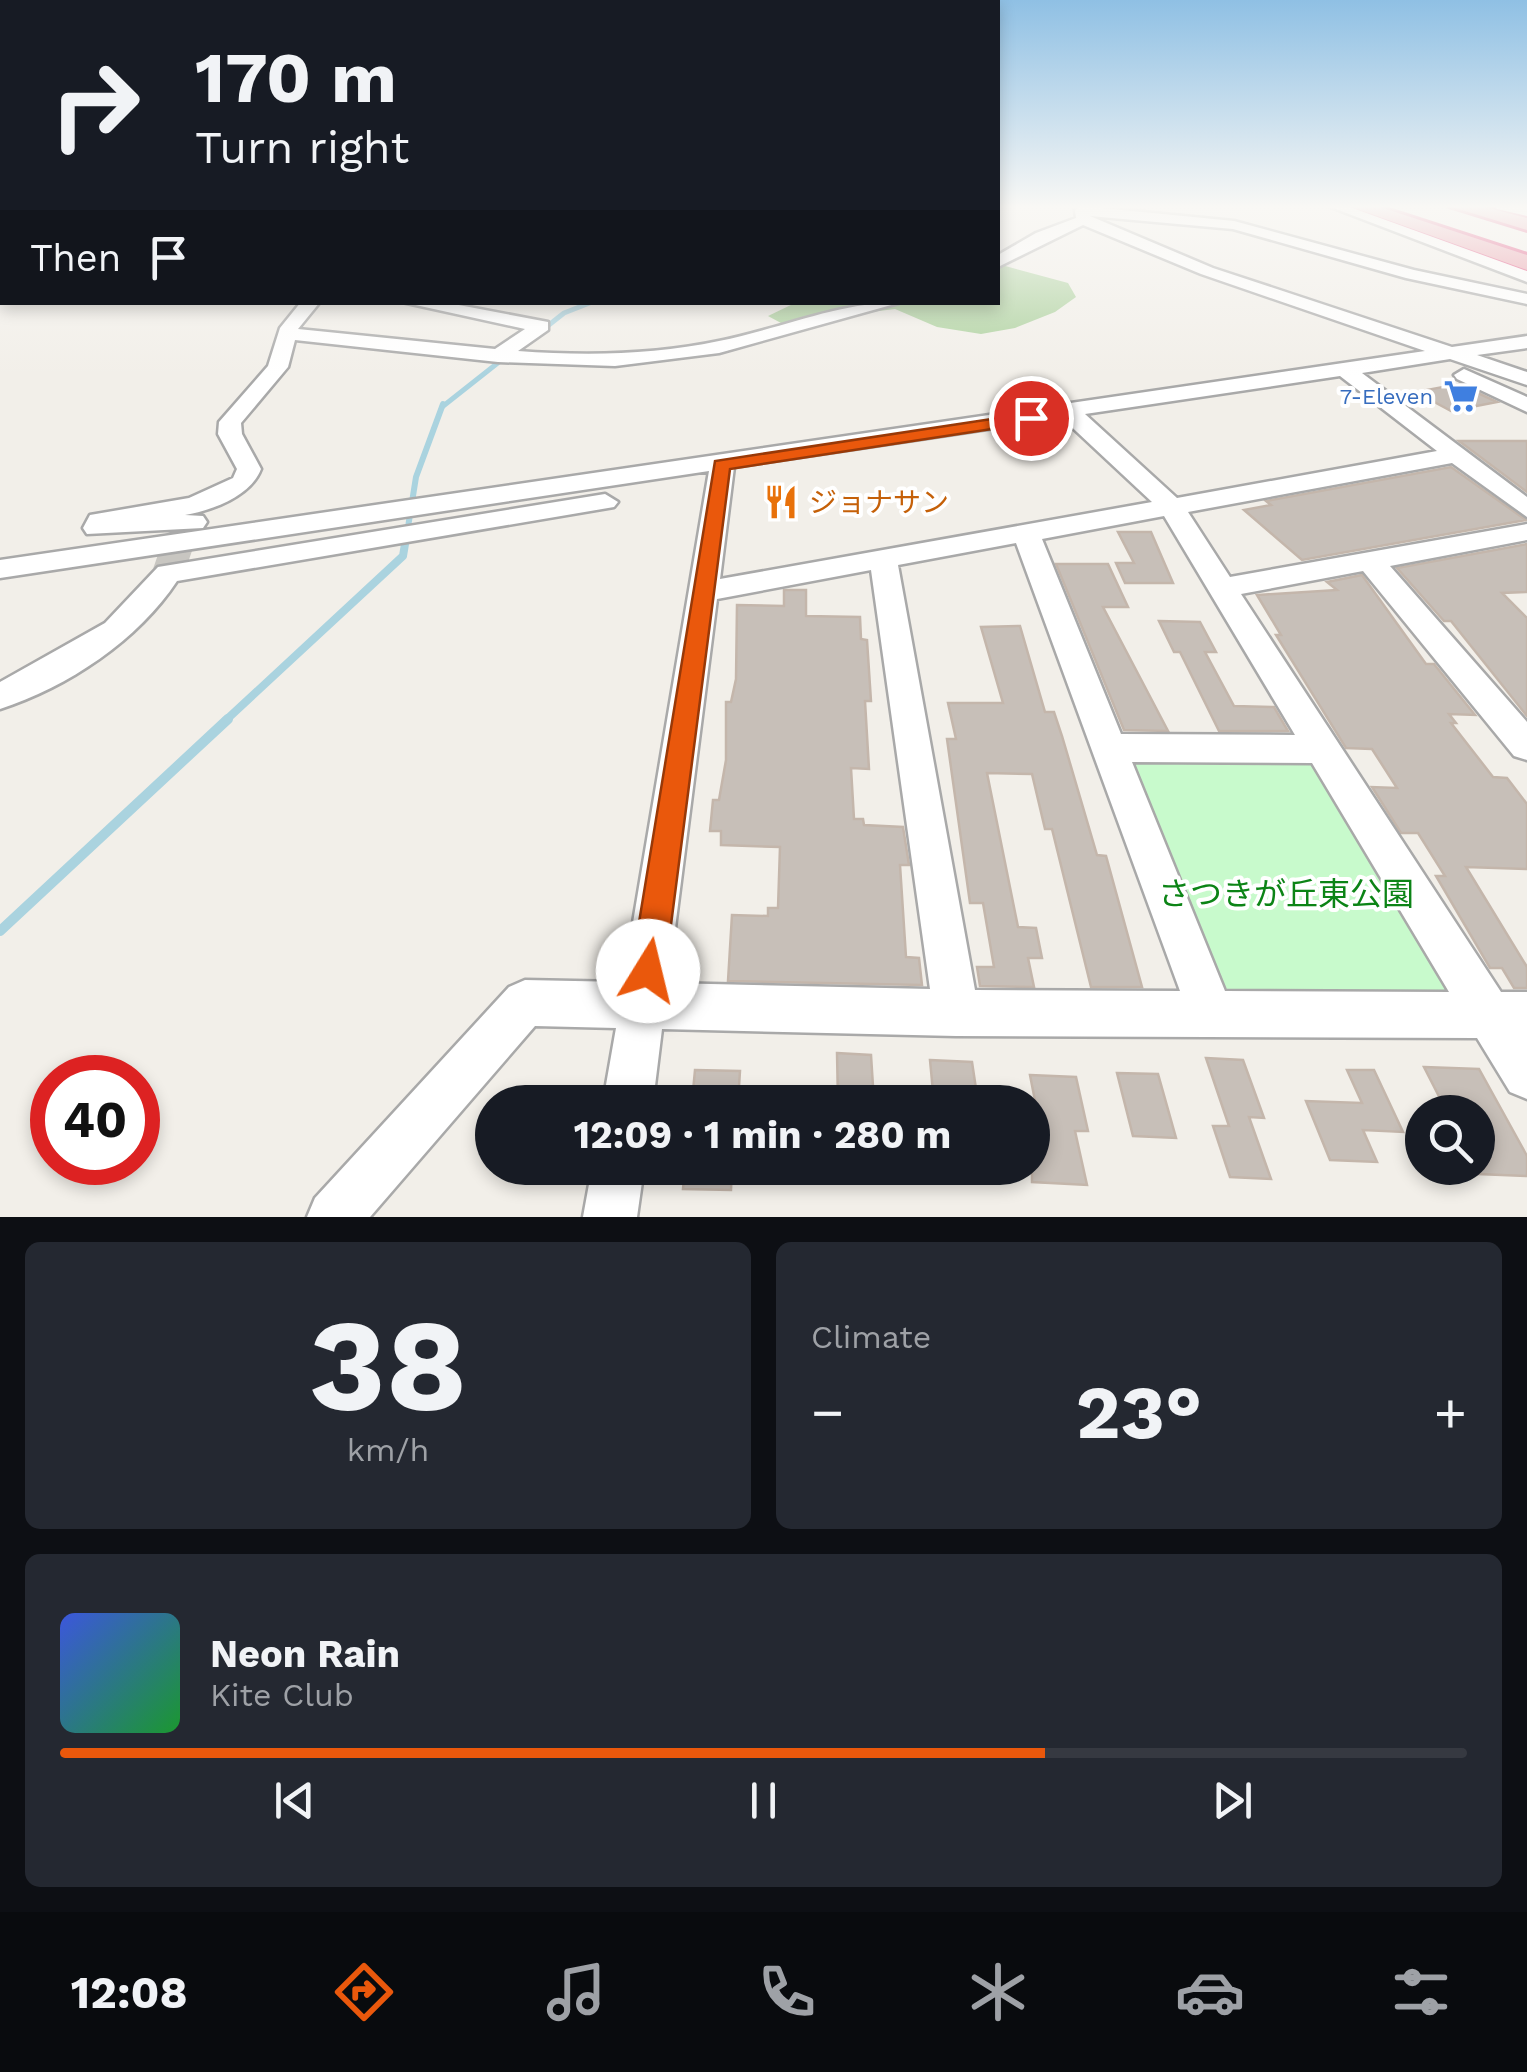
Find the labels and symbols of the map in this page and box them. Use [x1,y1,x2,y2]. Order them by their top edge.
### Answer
pin [989,376,1074,461]
supermarket icon: 7-Eleven [1442,377,1480,415]
place label: 7-Eleven [1340,384,1433,409]
restaurant icon: ジョナサン [762,483,800,521]
place label: ジョナサン [809,486,949,519]
park label: さつきが丘東公園 [1158,875,1414,913]
position arrow [596,919,700,1023]
speed limit sign: 40 [30,1055,160,1185]

